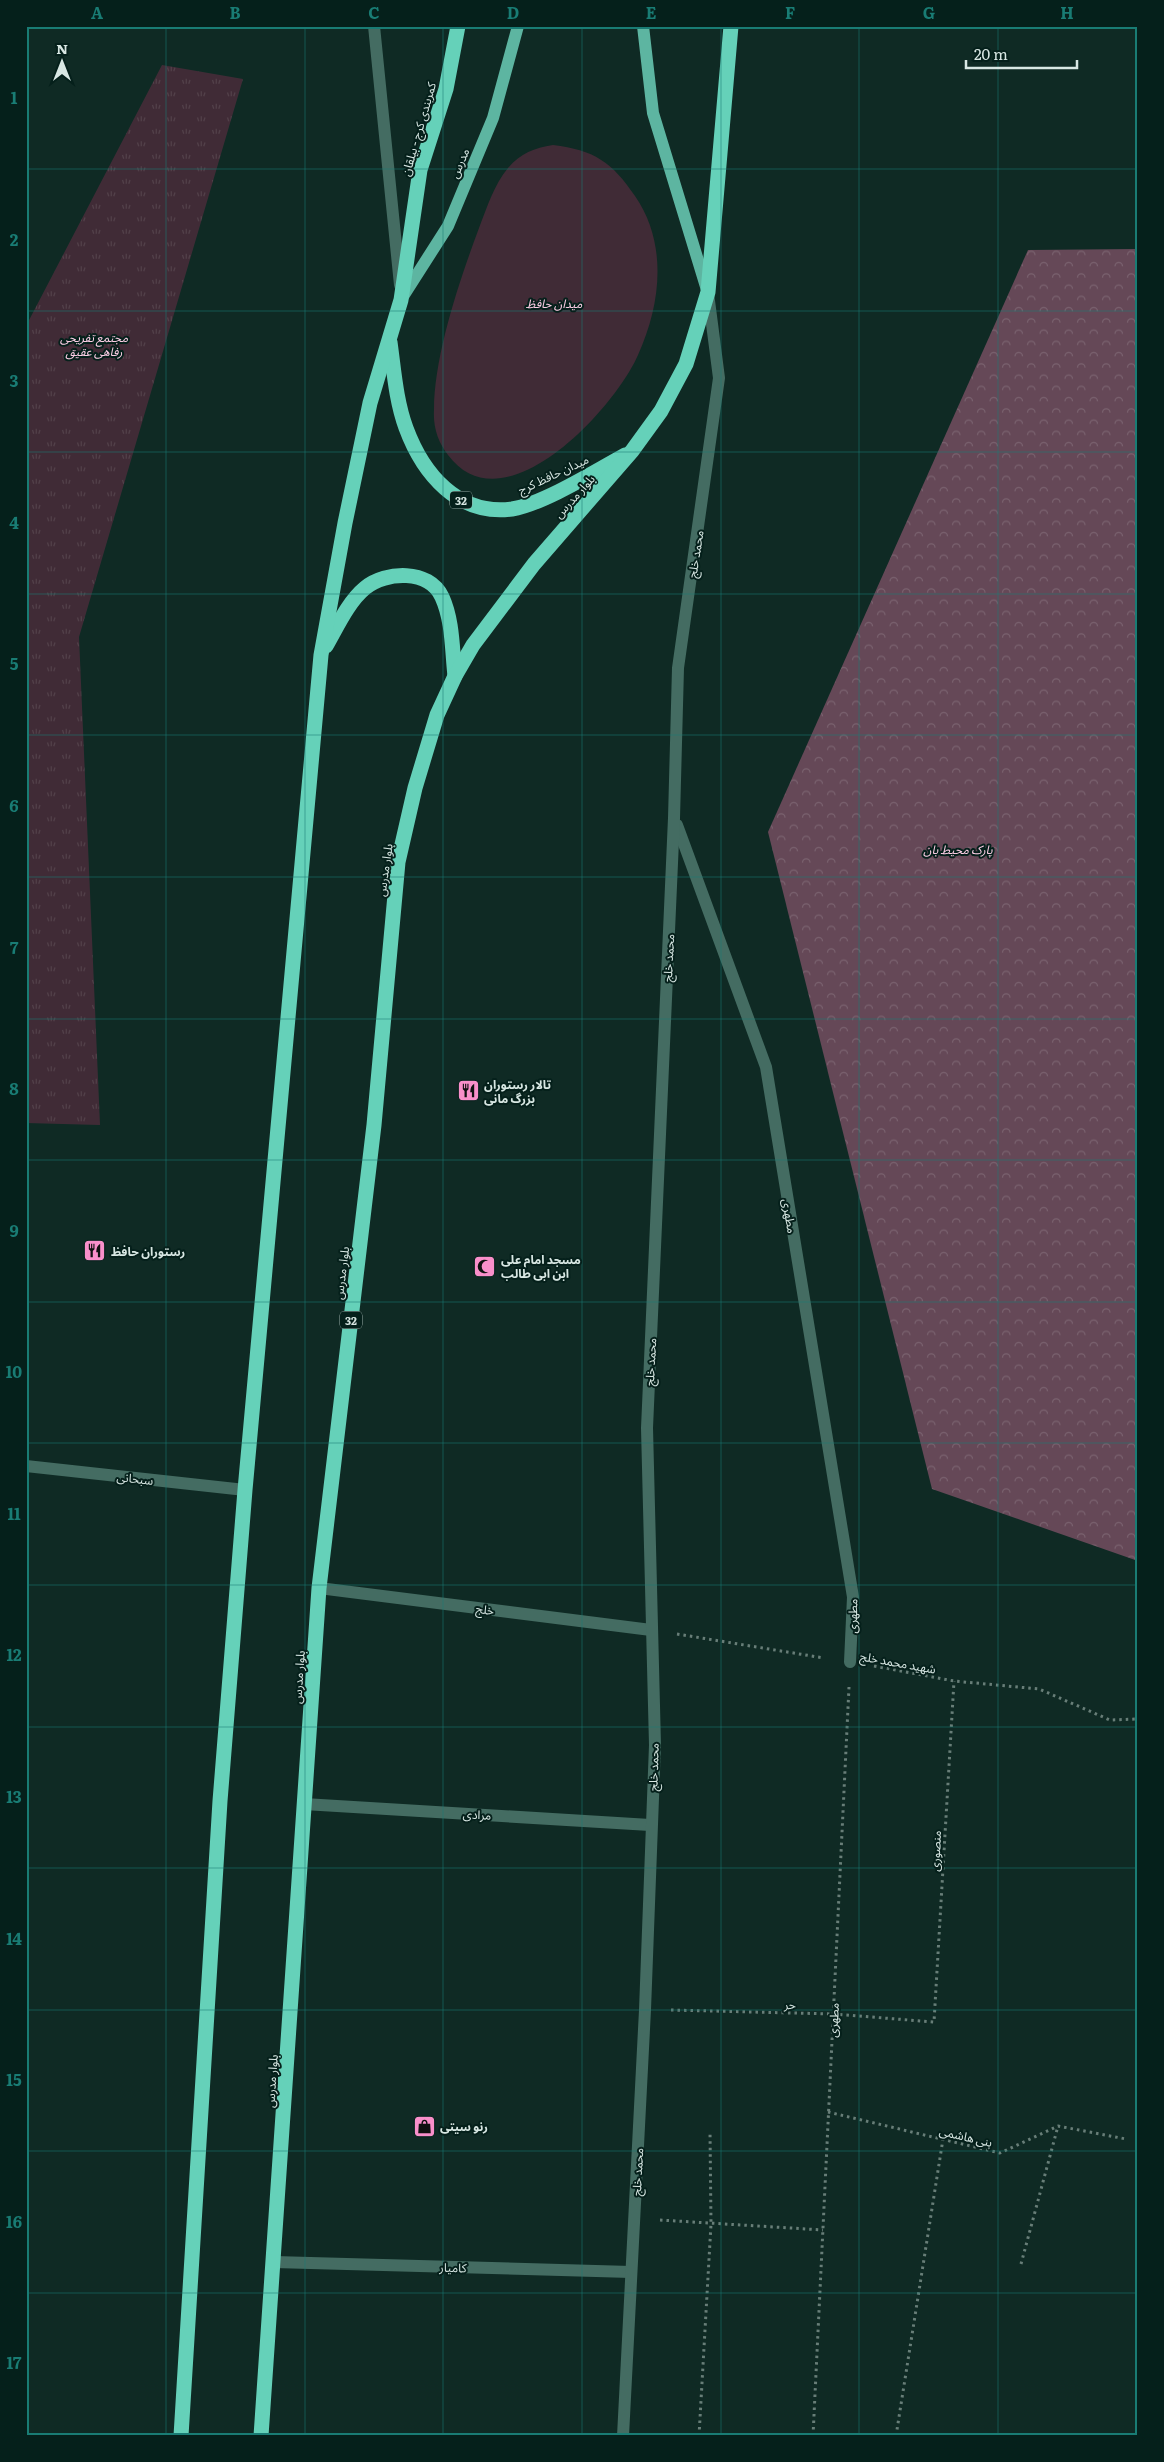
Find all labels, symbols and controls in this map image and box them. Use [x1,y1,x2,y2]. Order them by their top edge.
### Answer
text: A [91,0,103,24]
text: B [229,0,241,24]
text: C [368,0,380,24]
text: D [507,0,519,24]
text: E [646,0,657,24]
text: F [785,0,795,24]
text: G [923,0,935,24]
text: H [1060,0,1074,24]
north arrow [38,38,88,88]
text: N [56,38,68,58]
scale bar [966,38,1078,70]
text: 20 m [974,42,1008,65]
street label: کمربندی کرج - بیلقان [396,79,441,178]
text: 1 [11,85,18,109]
street label: مدرس [445,145,473,181]
text: 2 [10,227,19,251]
park label: میدان حافظ [526,294,583,312]
park label: مجتمع تفریحی رفاهی عقیق [60,328,129,360]
text: 3 [10,368,19,392]
street label: میدان حافظ کرج [515,450,592,499]
street label: بلوار مدرس [549,470,599,522]
road number: 32 [450,492,472,508]
text: 4 [9,510,19,534]
street label: محمد خلج [682,529,709,579]
text: 5 [10,651,19,675]
text: 6 [9,793,19,817]
park label: پارک محیط بان [923,840,993,858]
street label: بلوار مدرس [371,842,397,898]
street label: محمد خلج [658,933,679,983]
text: 7 [10,935,19,959]
place label: تالار رستوران بزرگ مانی [484,1075,552,1107]
text: 8 [9,1076,19,1100]
restaurant icon: تالار رستوران بزرگ مانی [456,1079,480,1103]
street label: مطهری [778,1197,802,1235]
text: 9 [9,1218,19,1242]
restaurant icon: رستوران حافظ [83,1239,107,1263]
place label: رستوران حافظ [111,1242,185,1260]
street label: بلوار مدرس [329,1245,353,1301]
place label: مسجد امام علی ابن ابی طالب [501,1250,581,1282]
mosque icon: مسجد امام علی ابن ابی طالب [473,1254,497,1278]
road number: 32 [340,1312,362,1328]
street label: محمد خلج [640,1337,661,1387]
text: 10 [6,1359,22,1383]
street label: سبحانی [116,1467,154,1489]
text: 11 [7,1501,21,1525]
street label: مطهری [843,1598,861,1634]
street label: خلج [475,1599,495,1620]
text: 12 [6,1642,22,1666]
street label: شهید محمد خلج [858,1646,937,1679]
street label: بلوار مدرس [287,1650,309,1704]
street label: محمد خلج [643,1743,664,1791]
text: 13 [6,1784,22,1808]
street label: مرادی [462,1804,492,1824]
street label: منصوری [925,1830,945,1872]
text: 14 [6,1926,22,1950]
street label: حر [783,1995,796,2013]
street label: مطهری [823,2002,843,2038]
street label: بلوار مدرس [260,2054,282,2108]
text: 15 [6,2067,22,2091]
shop icon: رنو سیتی [412,2114,436,2138]
place label: رنو سیتی [440,2117,488,2135]
street label: بنی هاشمی [938,2121,994,2151]
street label: محمد خلج [627,2147,648,2197]
text: 16 [6,2209,22,2233]
street label: کامیار [438,2257,468,2277]
text: 17 [7,2350,22,2374]

